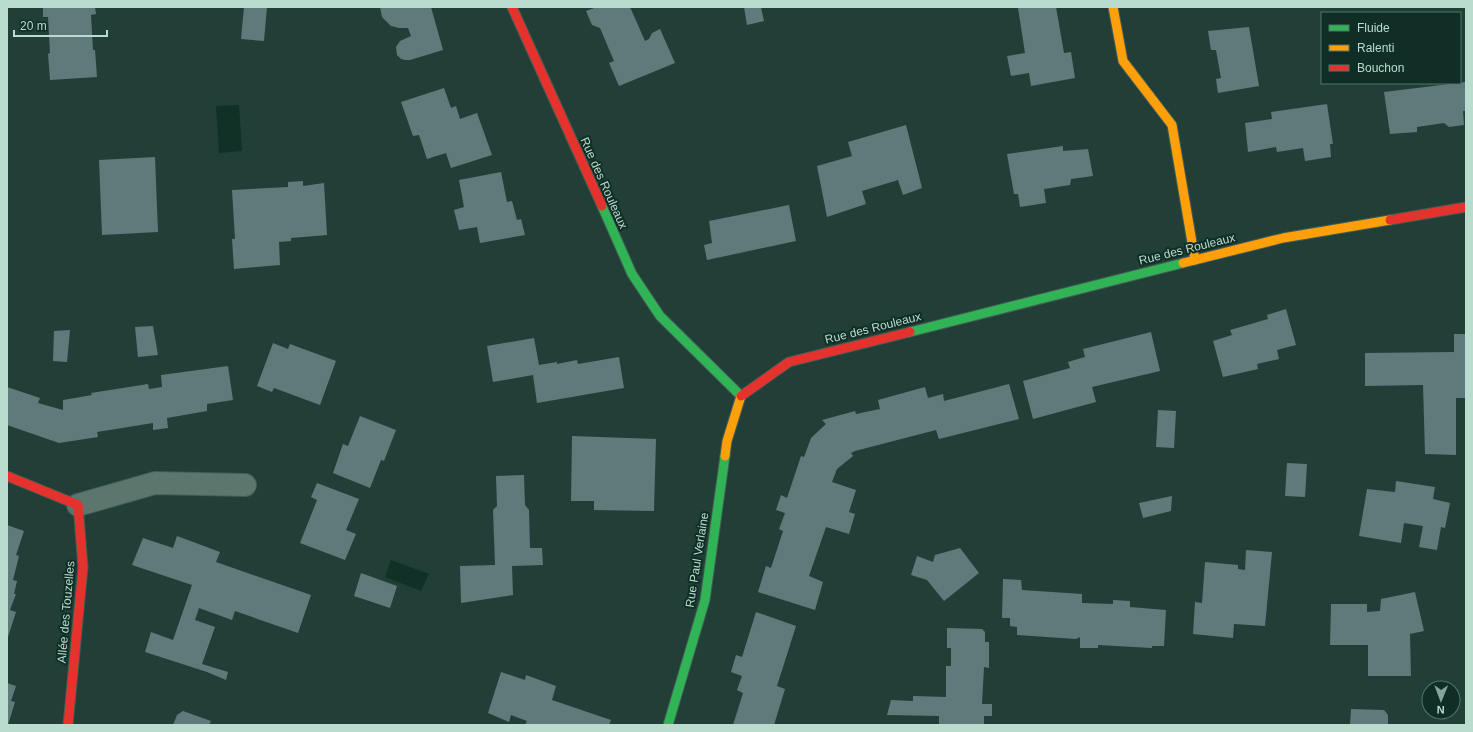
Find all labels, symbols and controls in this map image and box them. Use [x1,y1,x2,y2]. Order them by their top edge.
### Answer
scale bar [14,12,107,38]
legend [1321,12,1461,84]
text: 20 m [20,19,47,33]
text: Fluide [1357,21,1390,35]
text: Ralenti [1357,41,1394,55]
text: Bouchon [1357,61,1404,75]
street label: Rue des Rouleaux [578,135,630,231]
street label: Rue des Rouleaux [1137,230,1237,268]
street label: Rue des Rouleaux [823,309,923,347]
street label: Rue Paul Verlaine [683,511,711,609]
street label: Allée des Touzelles [55,560,77,664]
north arrow [1421,680,1461,720]
text: N [1437,704,1445,716]

